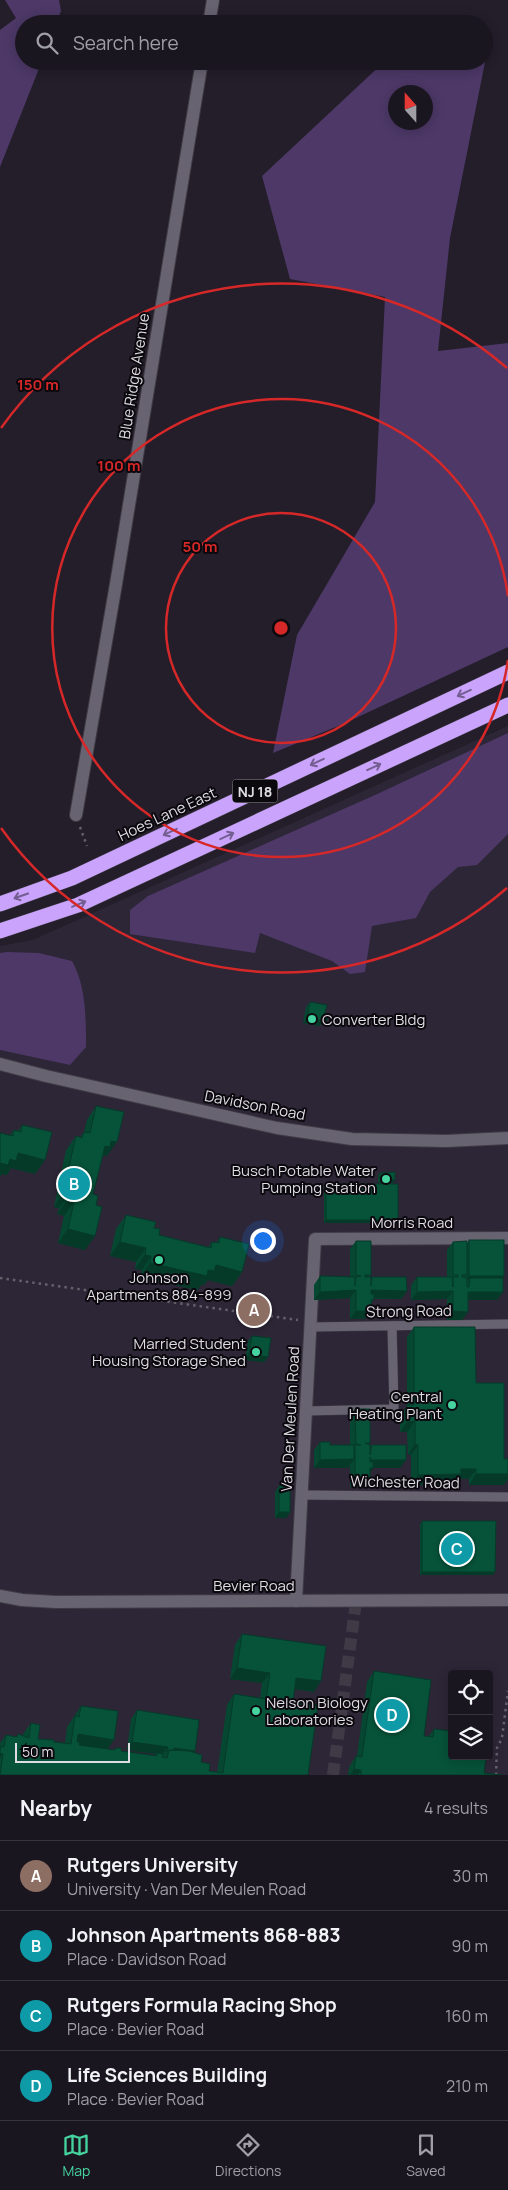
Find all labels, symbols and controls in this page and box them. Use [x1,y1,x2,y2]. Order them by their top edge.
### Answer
search box [15,15,493,70]
icon: search [33,29,61,57]
text: Search here [73,30,179,56]
north arrow [388,85,433,130]
street label: Blue Ridge Avenue [114,311,154,440]
text: 150 m [17,374,59,395]
text: 100 m [98,455,140,476]
text: 50 m [182,536,218,557]
centre of rings [272,619,290,637]
one-way arrow [457,689,472,698]
one-way arrow [310,758,325,767]
one-way arrow [366,762,381,772]
road number: NJ 18 [232,779,278,802]
street label: Hoes Lane East [114,782,220,846]
one-way arrow [163,827,178,837]
one-way arrow [219,831,234,840]
one-way arrow [14,892,29,901]
one-way arrow [71,899,87,908]
place label: Converter Bldg [322,1009,425,1030]
marker: Converter Bldg [306,1013,318,1025]
street label: Davidson Road [203,1085,307,1125]
place label: Busch Potable Water Pumping Station [232,1160,377,1198]
pin: B [58,1165,90,1203]
marker: Busch Potable Water Pumping Station [380,1173,392,1185]
street label: Morris Road [371,1212,453,1233]
your location [250,1228,276,1254]
marker: Johnson Apartments 884-899 [153,1254,165,1266]
place label: Johnson Apartments 884-899 [86,1267,232,1305]
pin: A [238,1291,270,1329]
street label: Strong Road [366,1300,452,1322]
place label: Married Student Housing Storage Shed [92,1333,246,1371]
marker: Married Student Housing Storage Shed [250,1346,262,1358]
street label: Van Der Meulen Road [276,1346,304,1492]
place label: Central Heating Plant [349,1386,442,1424]
marker: Central Heating Plant [446,1399,458,1411]
street label: Wichester Road [350,1471,460,1493]
pin: C [441,1530,473,1568]
street label: Bevier Road [213,1575,295,1596]
map controls [448,1670,493,1760]
button: locate [448,1670,493,1715]
place label: Nelson Biology Laboratories [266,1692,368,1730]
pin: D [376,1696,408,1734]
marker: Nelson Biology Laboratories [250,1705,262,1717]
button: layers [448,1715,493,1760]
scale bar [15,1740,130,1763]
text: 50 m [22,1742,53,1761]
text: Nearby [20,1794,92,1822]
text: 4 results [424,1797,488,1819]
text: Rutgers University [67,1852,238,1878]
text: A [31,1865,41,1887]
text: 30 m [453,1865,488,1887]
text: University · Van Der Meulen Road [67,1878,306,1900]
text: Johnson Apartments 868-883 [67,1922,341,1948]
text: B [31,1935,41,1957]
text: 90 m [452,1935,488,1957]
text: Place · Davidson Road [67,1948,226,1970]
text: Rutgers Formula Racing Shop [67,1992,337,2018]
text: C [30,2005,42,2027]
text: 160 m [445,2005,488,2027]
text: Place · Bevier Road [67,2018,204,2040]
text: Life Sciences Building [67,2062,267,2088]
text: D [30,2075,42,2097]
text: 210 m [446,2075,488,2097]
text: Place · Bevier Road [67,2088,204,2110]
tab: Map [62,2131,90,2180]
tab: Directions [215,2131,281,2180]
tab: Saved [406,2131,446,2180]

